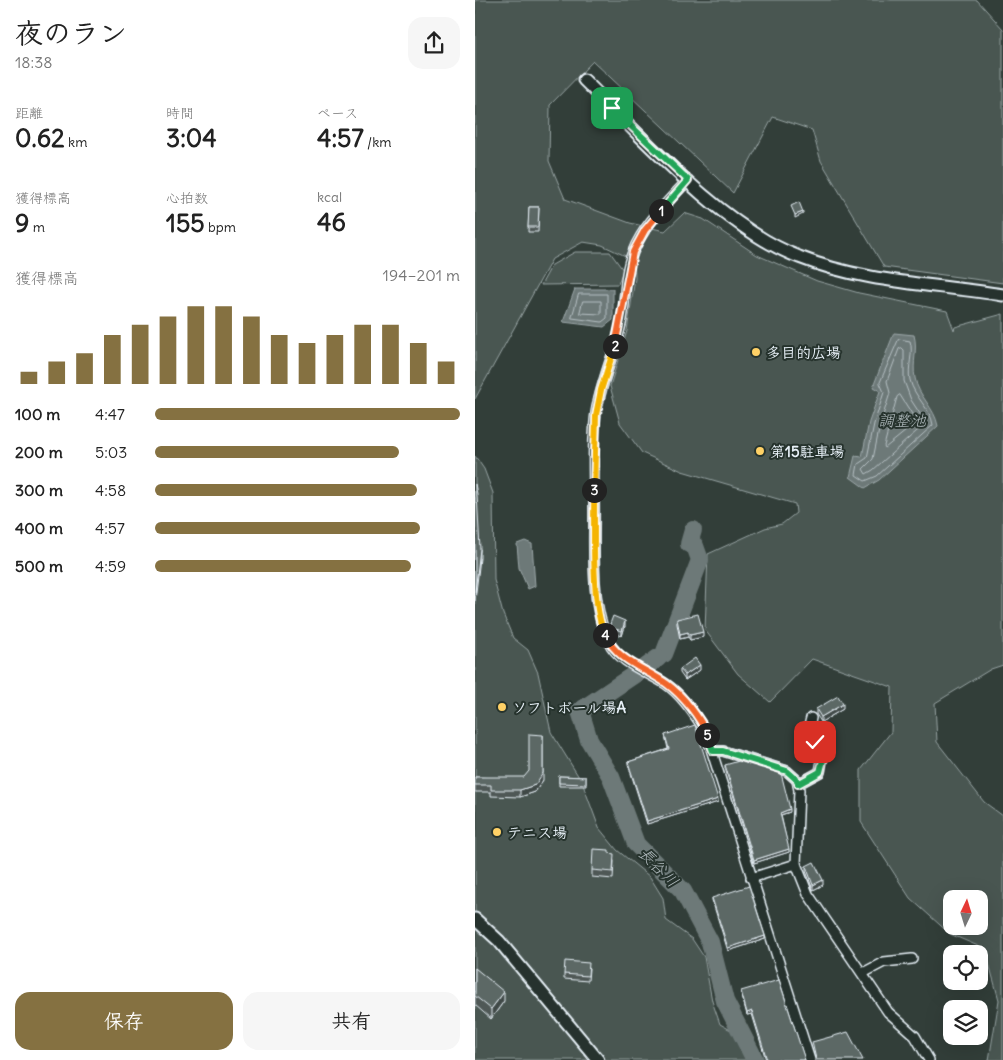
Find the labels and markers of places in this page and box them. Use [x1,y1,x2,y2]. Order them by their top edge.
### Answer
pin [591,87,633,129]
pin: 1 [649,198,673,224]
pin: 2 [603,334,627,358]
place label: 多目的広場 [766,343,841,362]
marker: 多目的広場 [750,346,762,358]
place label: 第15駐車場 [770,442,845,461]
marker: 第15駐車場 [754,445,766,457]
pin: 3 [581,478,607,502]
pin: 4 [593,622,617,648]
place label: ソフトボール場A [512,698,626,717]
marker: ソフトボール場A [496,701,508,713]
pin [794,721,836,763]
pin: 5 [695,722,719,748]
place label: テニス場 [507,823,567,842]
marker: テニス場 [491,826,503,838]

